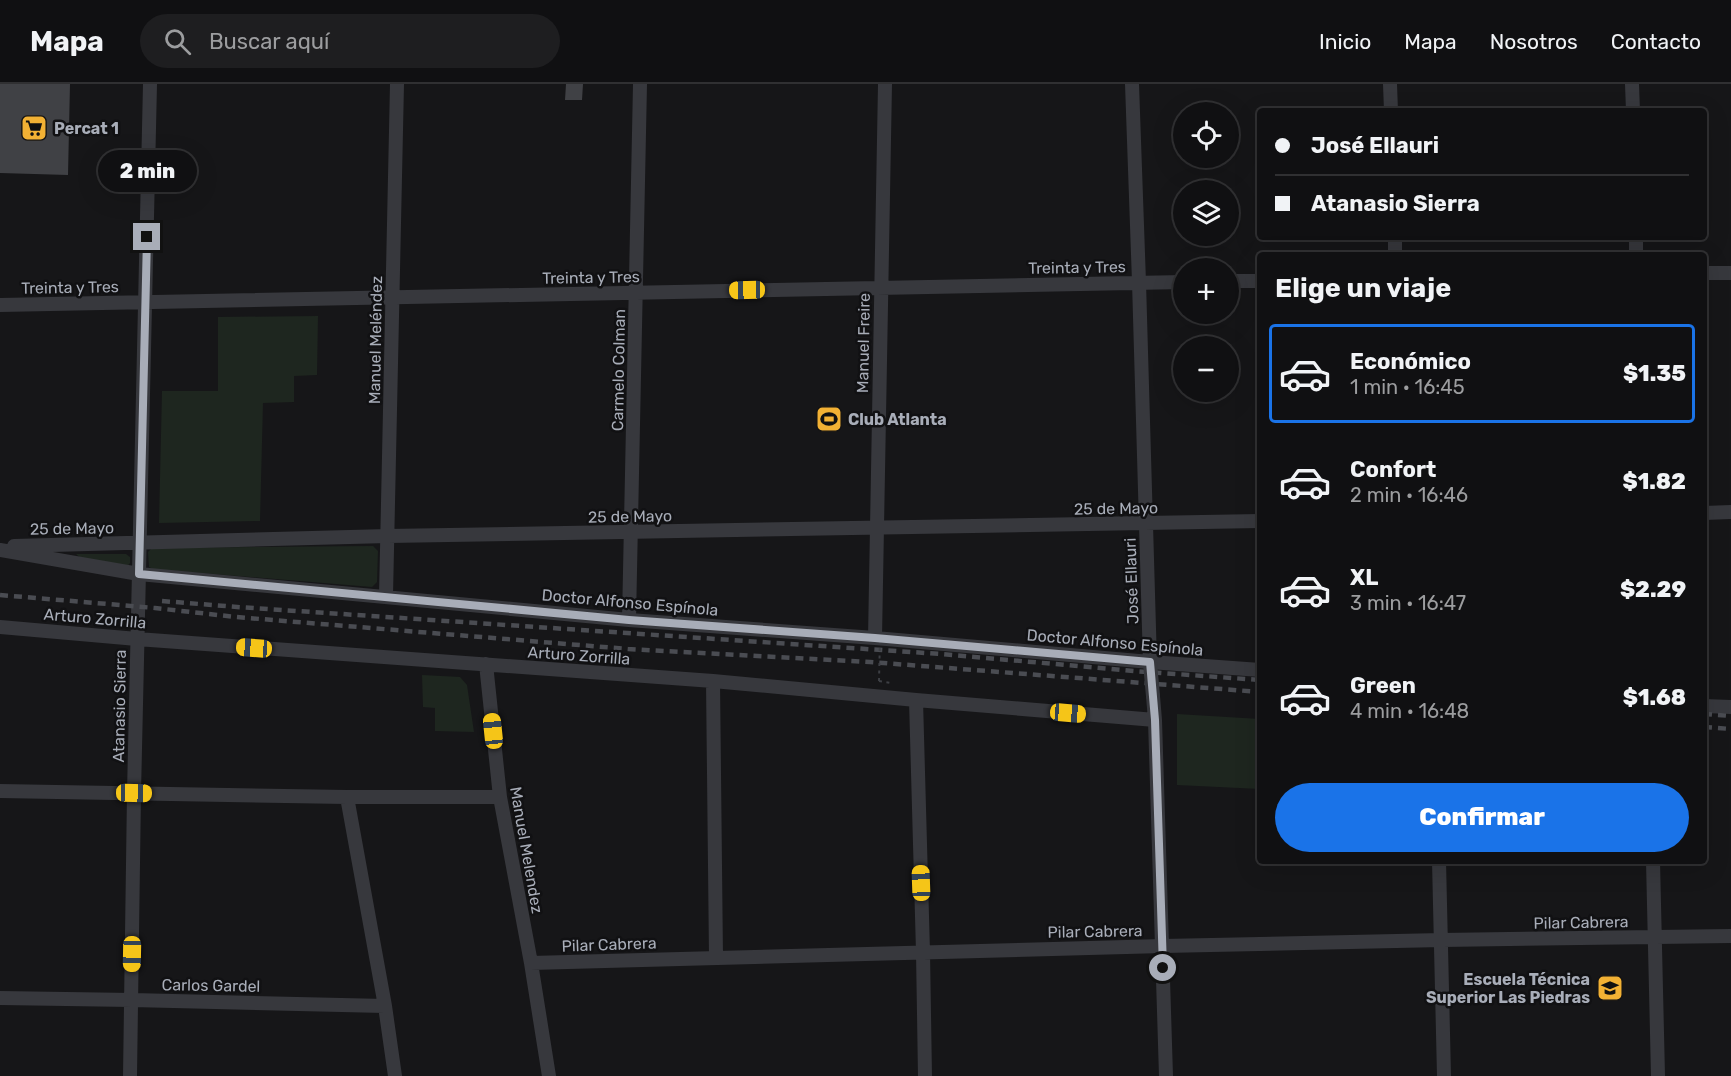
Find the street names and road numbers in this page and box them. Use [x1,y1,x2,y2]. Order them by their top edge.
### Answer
street label: Treinta y Tres [1028,257,1126,278]
street label: Treinta y Tres [542,267,640,288]
street label: Manuel Meléndez [365,276,386,404]
street label: Treinta y Tres [21,277,119,298]
street label: Manuel Freire [853,293,874,393]
street label: Carmelo Colman [608,309,629,431]
street label: 25 de Mayo [1074,498,1158,519]
street label: 25 de Mayo [588,506,672,527]
street label: 25 de Mayo [30,518,114,539]
street label: José Ellauri [1121,538,1142,624]
street label: Doctor Alfonso Espínola [541,585,719,620]
street label: Arturo Zorrilla [43,605,147,632]
street label: Doctor Alfonso Espínola [1026,625,1204,660]
street label: Arturo Zorrilla [527,642,631,669]
street label: Atanasio Sierra [109,649,130,763]
street label: Manuel Melendez [506,785,547,915]
street label: Pilar Cabrera [1533,912,1629,933]
street label: Pilar Cabrera [1047,921,1143,942]
street label: Pilar Cabrera [561,933,657,956]
street label: Carlos Gardel [161,975,261,996]

